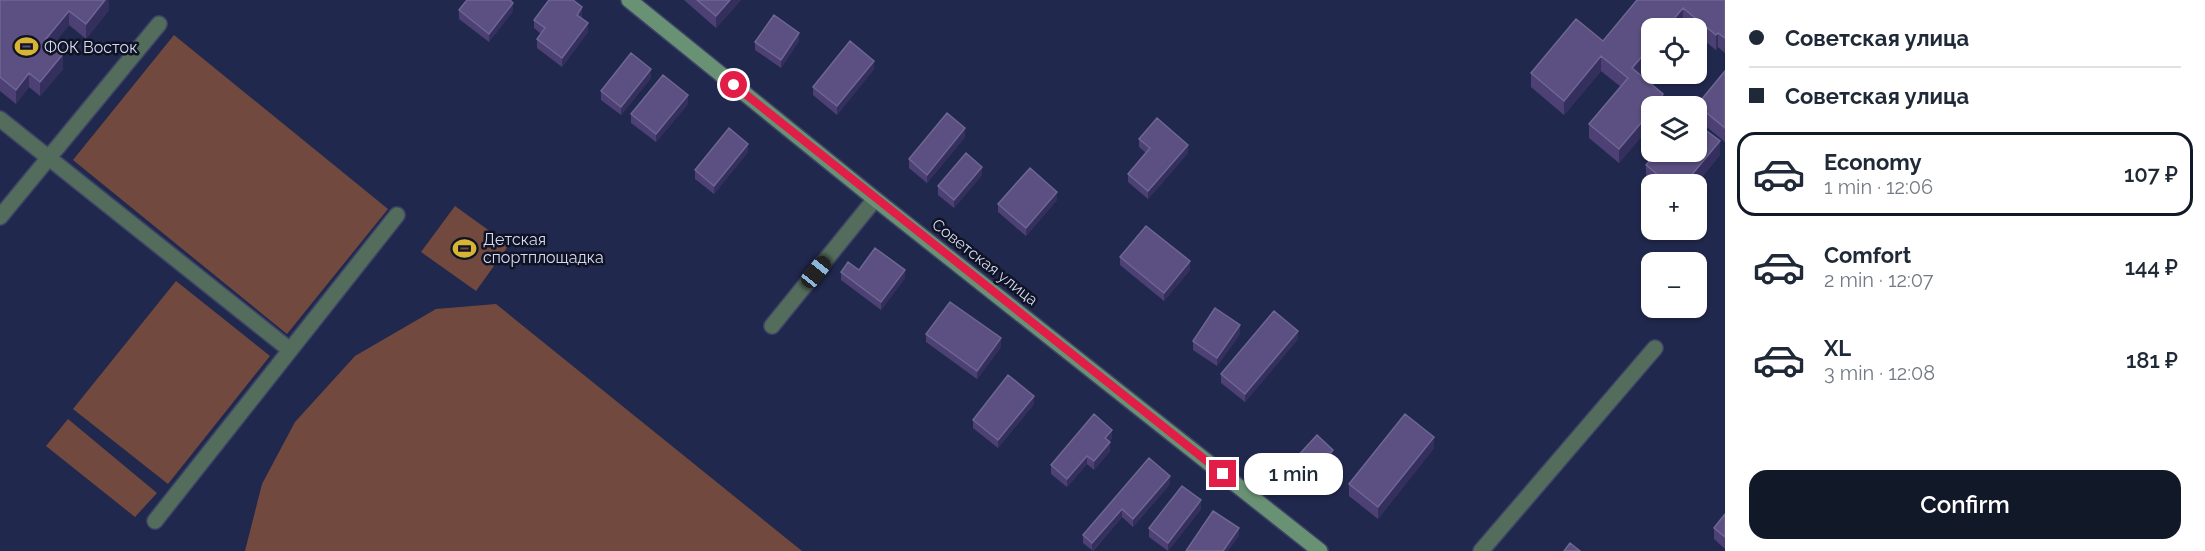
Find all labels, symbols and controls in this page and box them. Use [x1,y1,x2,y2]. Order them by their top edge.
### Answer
map controls [1641,18,1707,318]
button: locate [1641,18,1707,84]
text: Советская улица [1785,25,1969,51]
sports icon: ФОК Восток [13,34,39,60]
place label: ФОК Восток [44,38,137,57]
route start [720,71,747,98]
text: Советская улица [1785,83,1969,109]
button: layers [1641,96,1707,162]
icon: car [1752,147,1806,201]
text: Economy [1824,149,1922,175]
text: 107 ₽ [2124,161,2178,187]
button: + [1641,174,1707,240]
text: 1 min · 12:06 [1824,175,1933,199]
street label: Советская улица [928,215,1042,309]
place label: Детская спортплощадка [483,230,604,267]
sports icon: Детская спортплощадка [452,235,478,261]
icon: car [1752,240,1806,294]
text: Comfort [1824,242,1911,268]
car [798,252,834,292]
button: − [1641,252,1707,318]
text: 144 ₽ [2125,254,2178,280]
text: 2 min · 12:07 [1824,268,1933,292]
icon: car [1752,333,1806,387]
text: XL [1824,335,1851,361]
text: 181 ₽ [2126,347,2178,373]
text: 3 min · 12:08 [1824,361,1935,385]
callout: 1 min [1244,453,1343,495]
route end [1209,460,1236,487]
text: 1 min [1269,462,1318,486]
button: Confirm [1749,470,2181,539]

